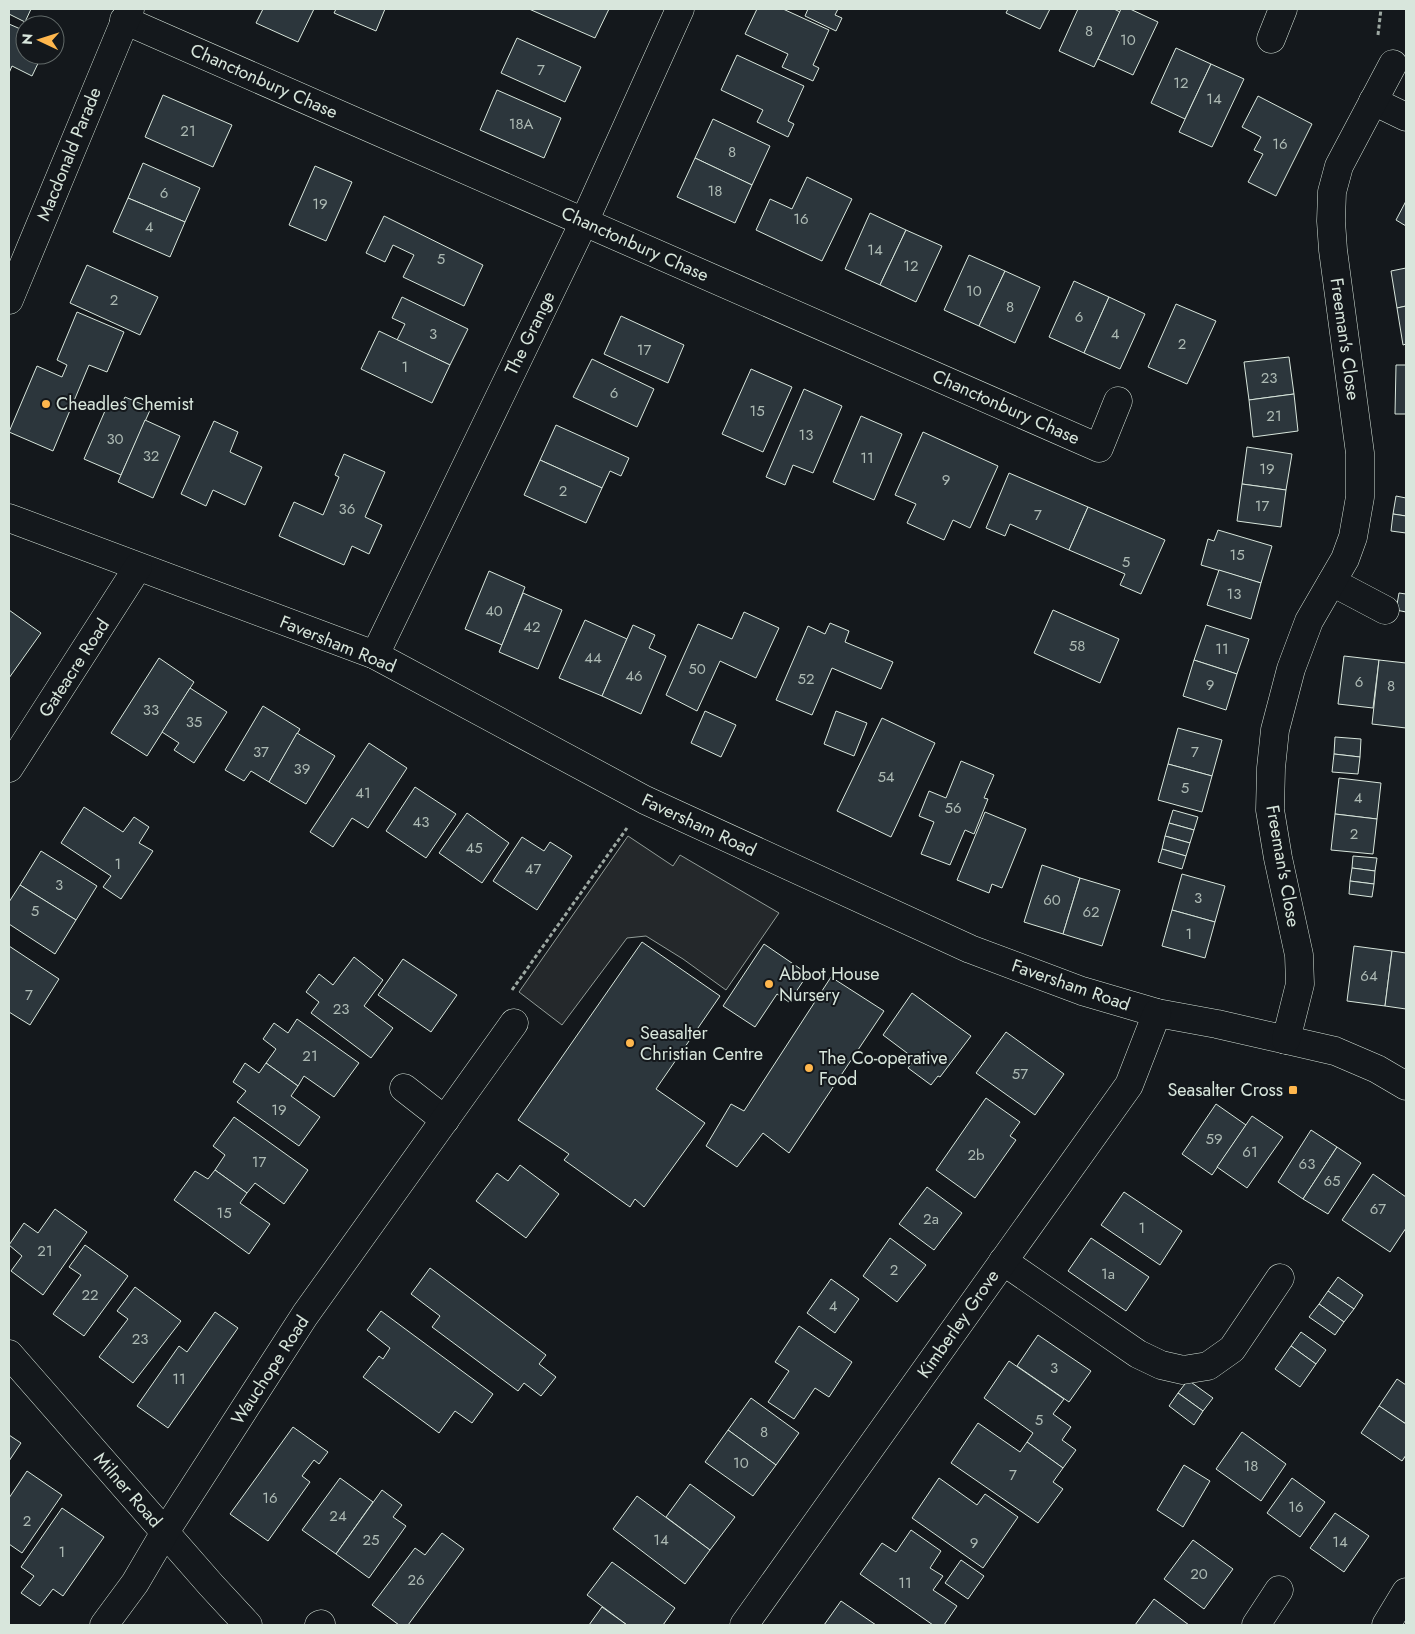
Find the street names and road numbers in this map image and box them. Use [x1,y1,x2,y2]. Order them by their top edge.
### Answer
street label: Chanctonbury Chase [186,37,342,125]
street label: Macdonald Parade [30,83,108,225]
street label: Chanctonbury Chase [557,200,713,288]
street label: Freeman's Close [1324,276,1366,402]
street label: The Grange [499,287,561,379]
street label: Chanctonbury Chase [928,363,1084,451]
street label: Faversham Road [276,609,400,679]
street label: Gateacre Road [32,614,116,722]
street label: Faversham Road [637,787,761,863]
street label: Freeman's Close [1259,803,1307,929]
street label: Faversham Road [1008,953,1134,1017]
street label: Kimberley Grove [911,1264,1005,1384]
street label: Wauchope Road [225,1310,315,1430]
street label: Milner Road [88,1447,168,1533]

